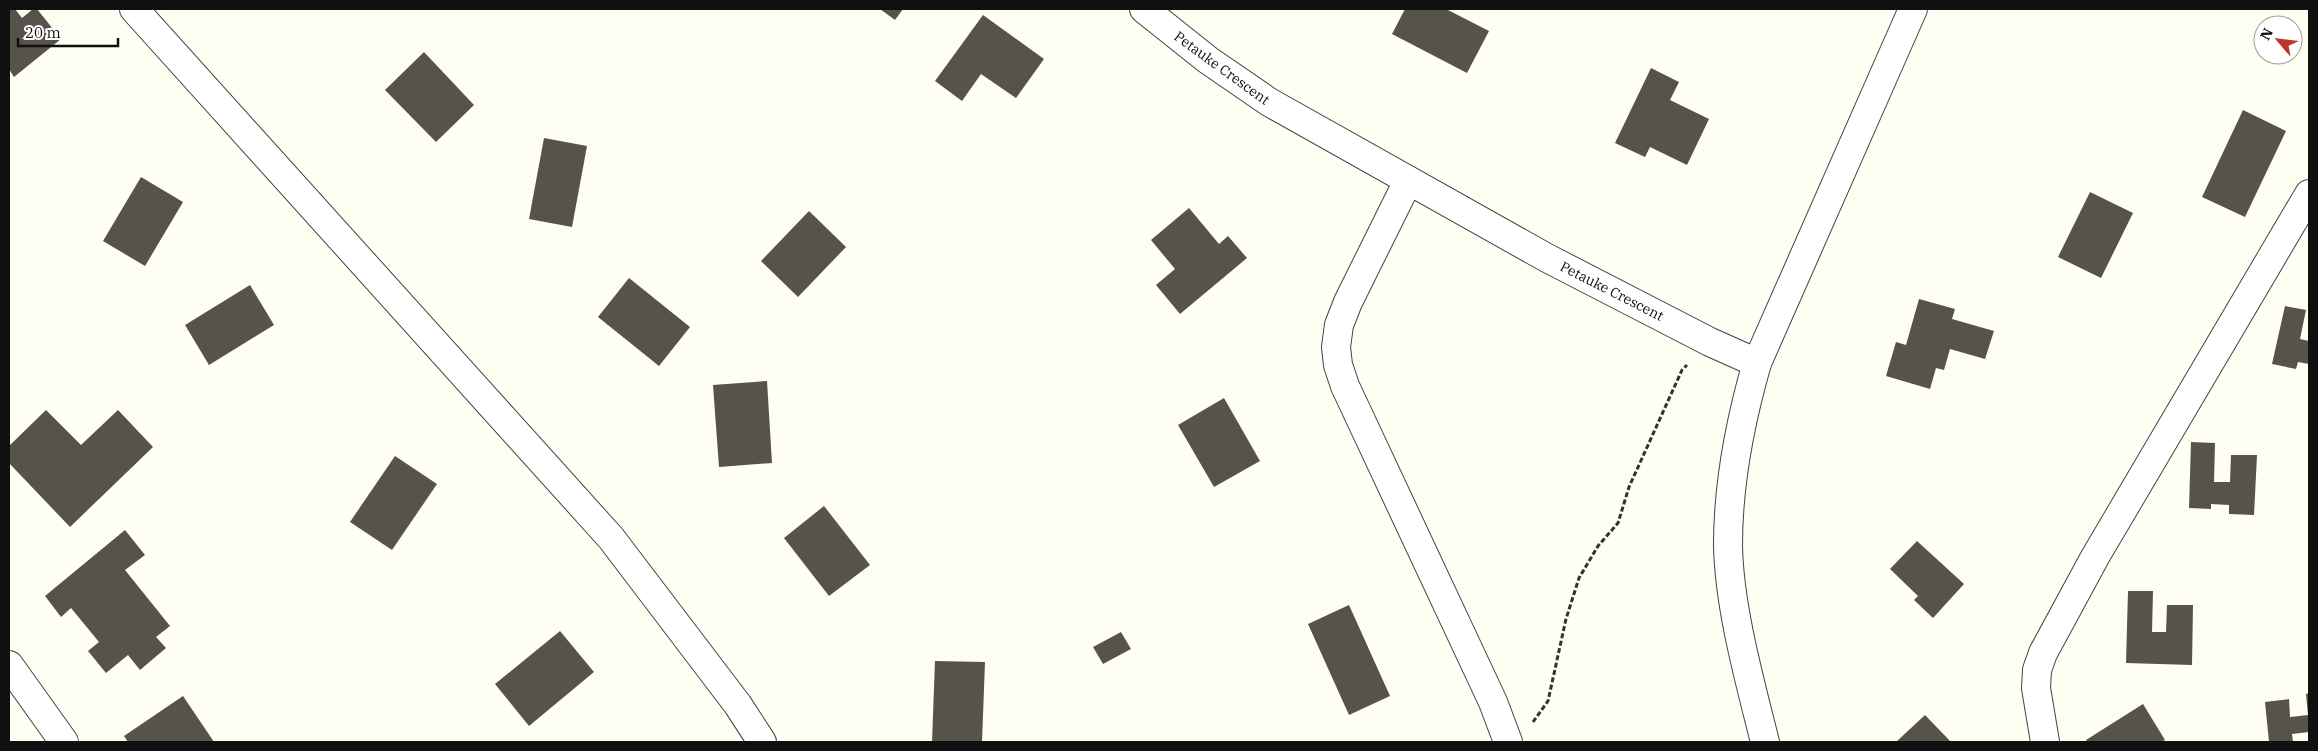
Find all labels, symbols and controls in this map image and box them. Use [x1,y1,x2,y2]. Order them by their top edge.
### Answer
scale bar [18,15,118,47]
north arrow [2253,15,2303,65]
text: 20 m [25,23,61,42]
text: N [2256,25,2277,43]
street label: Petauke Crescent [1171,27,1273,109]
street label: Petauke Crescent [1557,257,1667,325]

